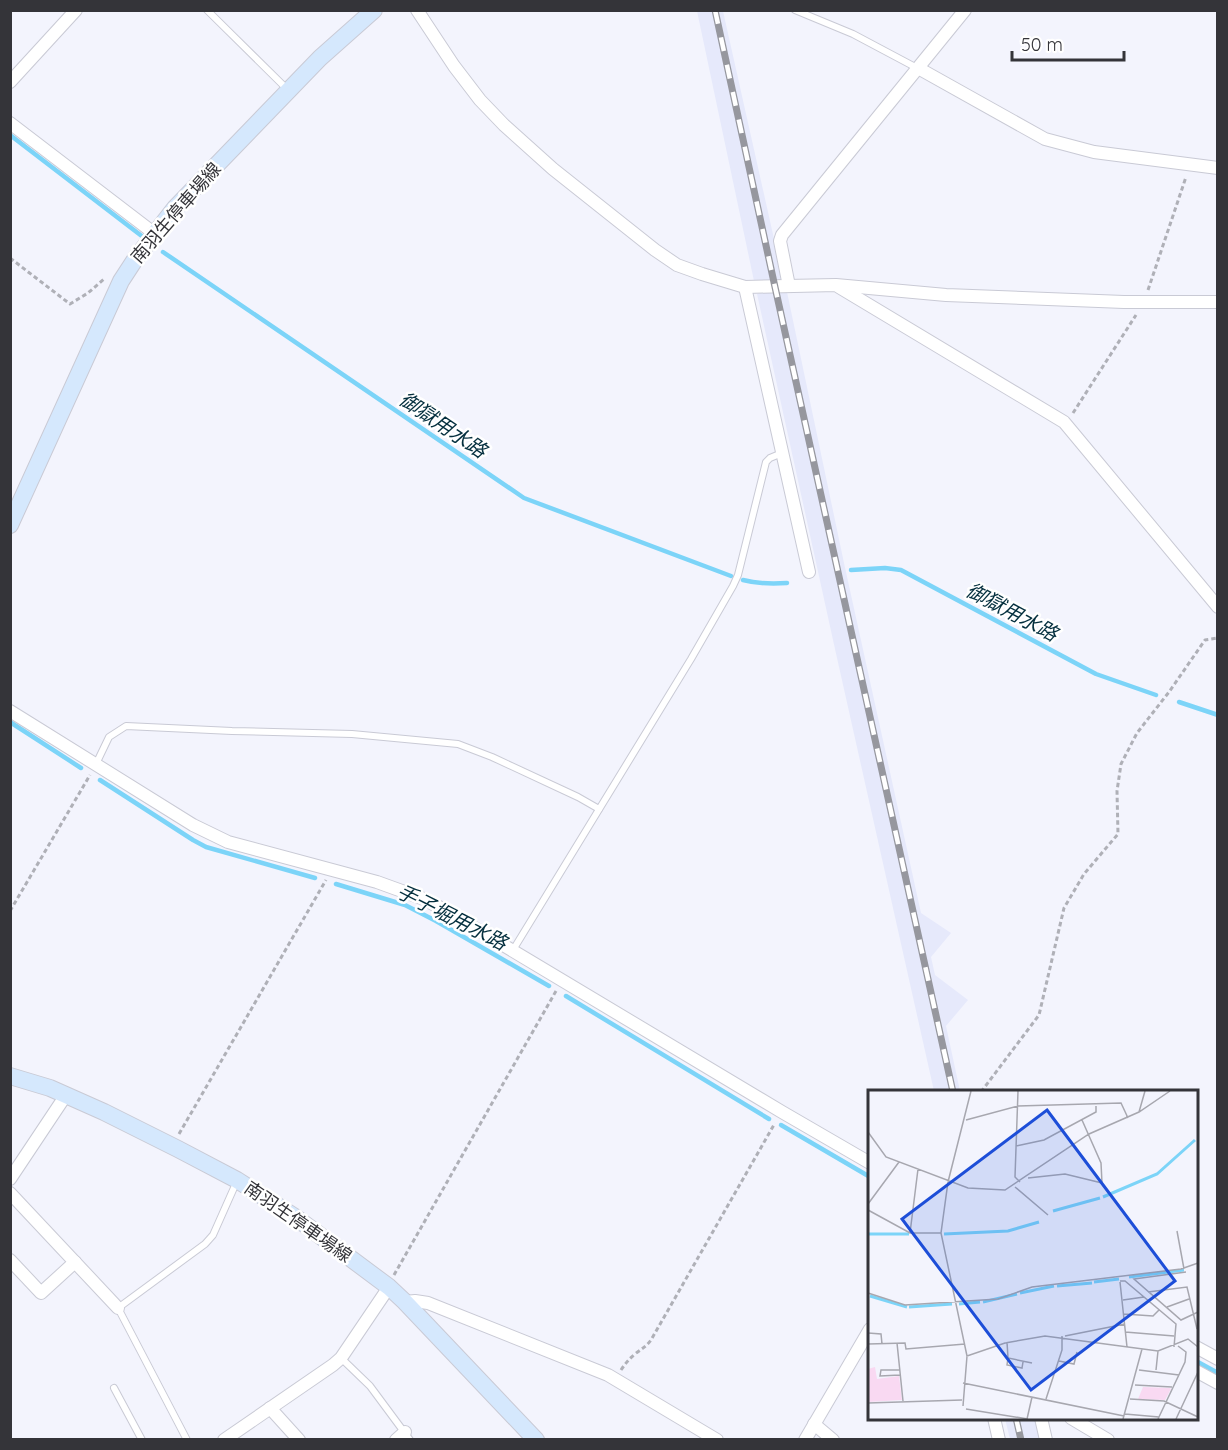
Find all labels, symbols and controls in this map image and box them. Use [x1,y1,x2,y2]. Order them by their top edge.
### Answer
scale bar [1012,24,1124,62]
text: 50 m [1021,33,1063,56]
street label: 南羽生停車場線 [126,158,226,268]
water label: 御獄用水路 [395,386,493,464]
water label: 御獄用水路 [962,577,1064,647]
water label: 手子堀用水路 [393,878,513,956]
inset map [868,1090,1198,1420]
street label: 南羽生停車場線 [240,1176,356,1267]

